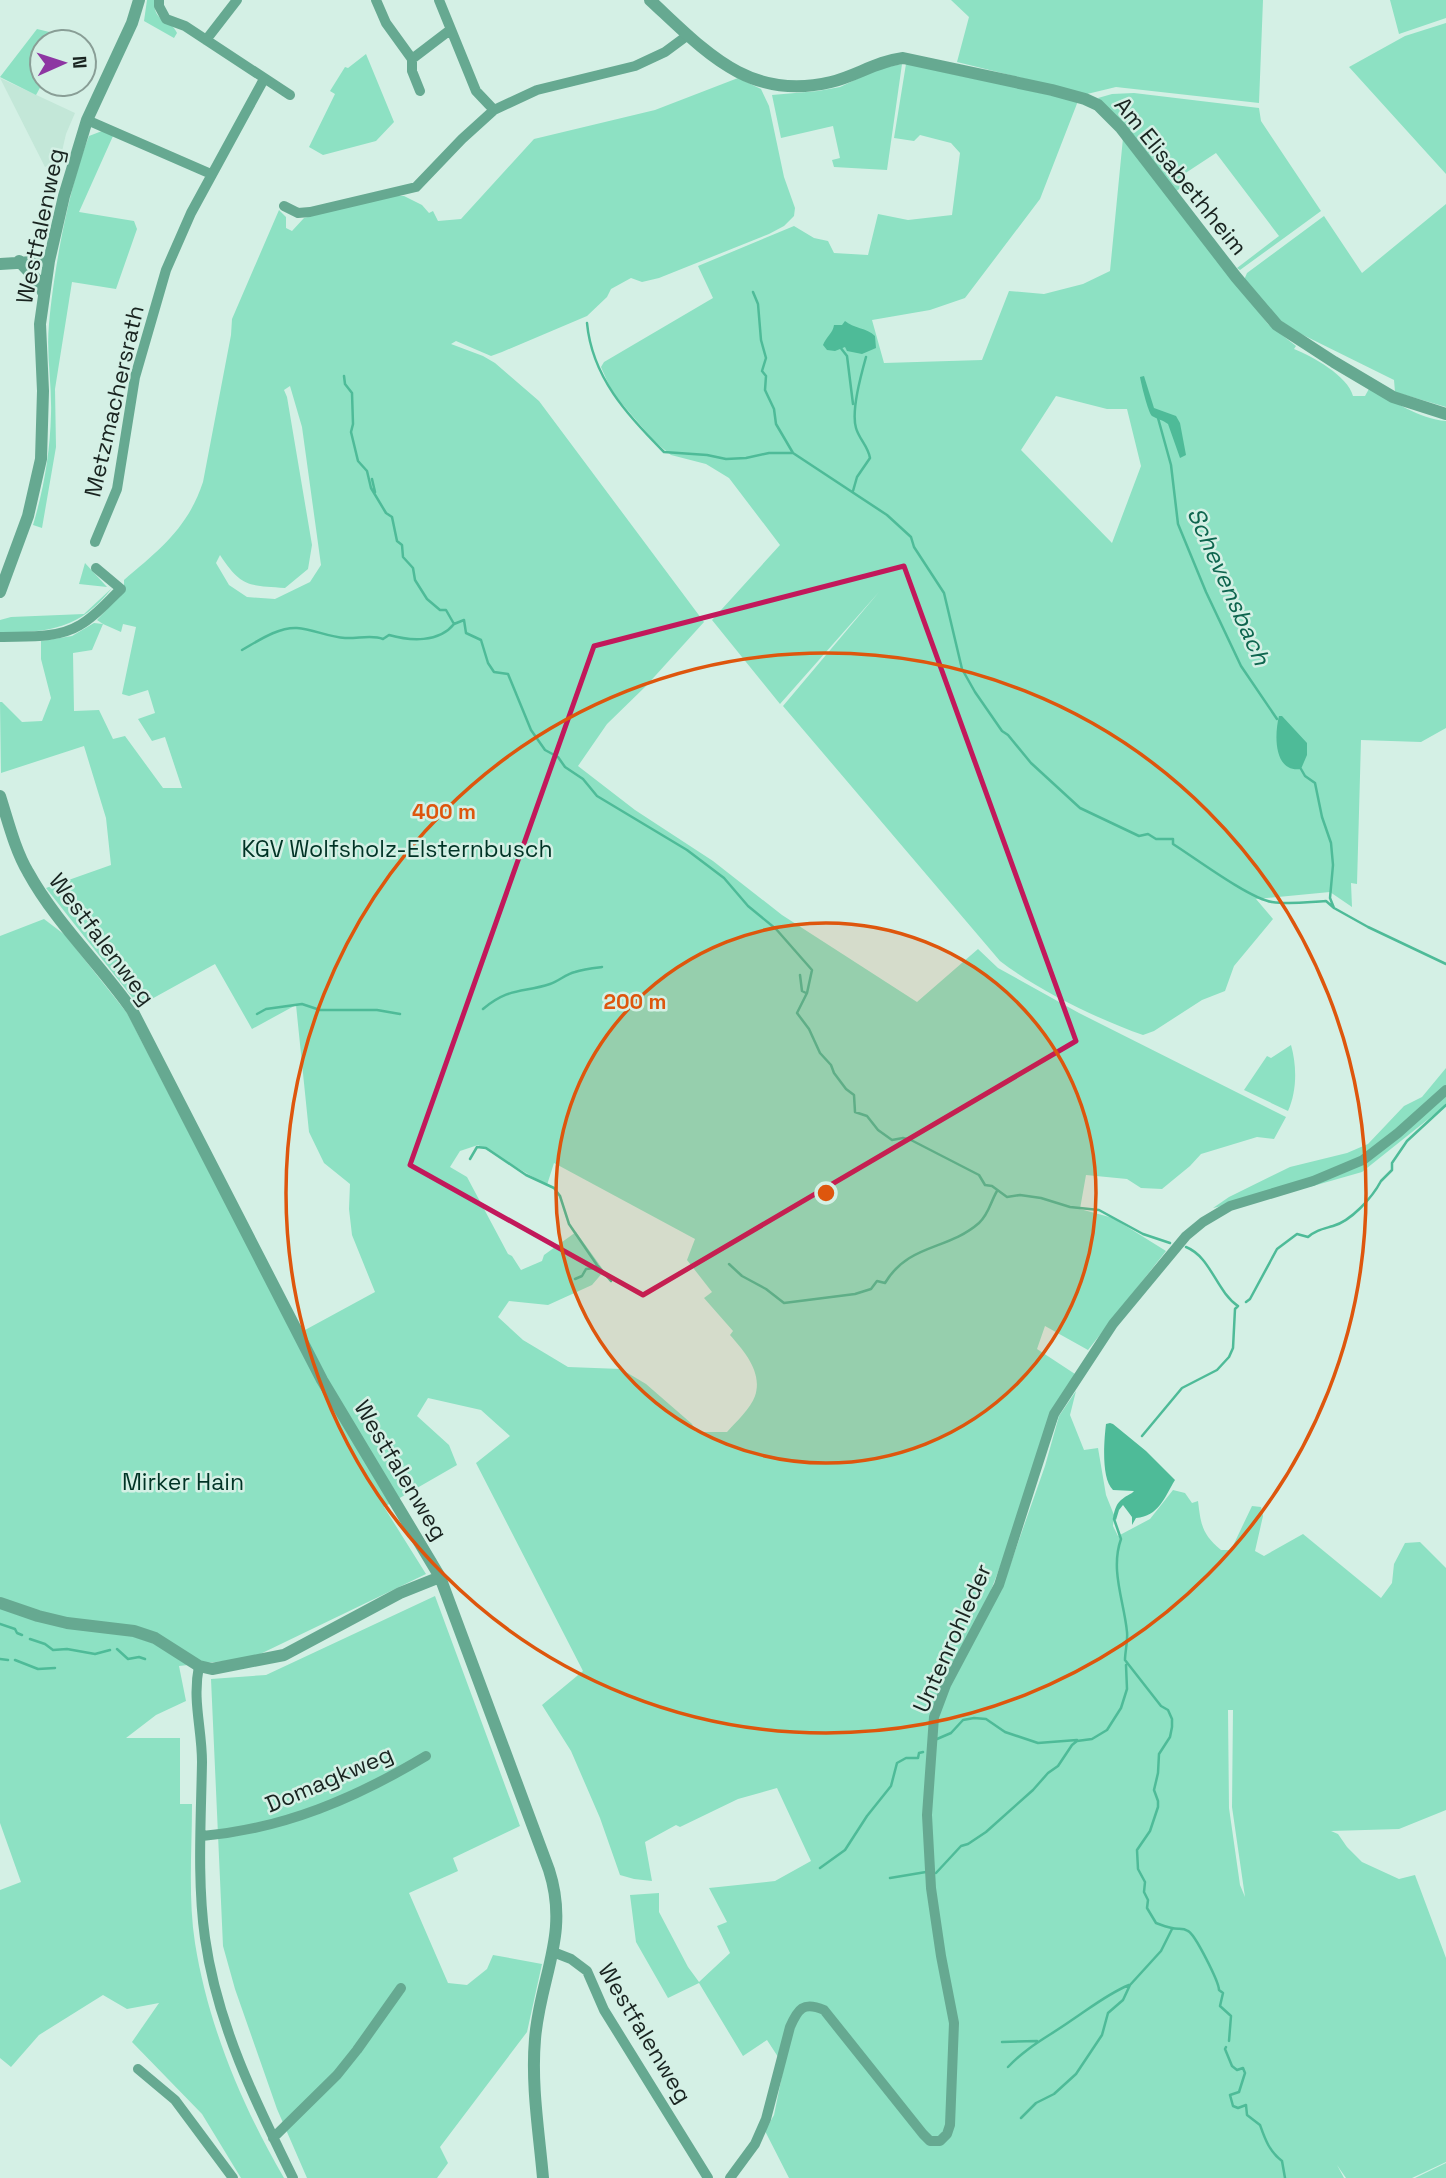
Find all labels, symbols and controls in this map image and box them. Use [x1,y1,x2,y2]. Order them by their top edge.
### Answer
north arrow [28,28,98,98]
text: N [67,55,92,69]
street label: Am Elisabethheim [1108,91,1254,261]
street label: Westfalenweg [9,146,71,306]
street label: Metzmachersrath [77,302,151,500]
water label: Schevensbach [1180,502,1278,671]
text: 400 m [412,798,476,825]
park label: KGV Wolfsholz-Elsternbusch [241,834,553,864]
street label: Westfalenweg [42,867,162,1011]
text: 200 m [604,988,666,1015]
centre of rings [814,1181,838,1205]
street label: Westfalenweg [347,1394,455,1546]
park label: Mirker Hain [122,1467,244,1497]
street label: Untenrohleder [906,1559,998,1717]
street label: Domagkweg [261,1739,397,1819]
street label: Westfalenweg [591,1957,699,2109]

